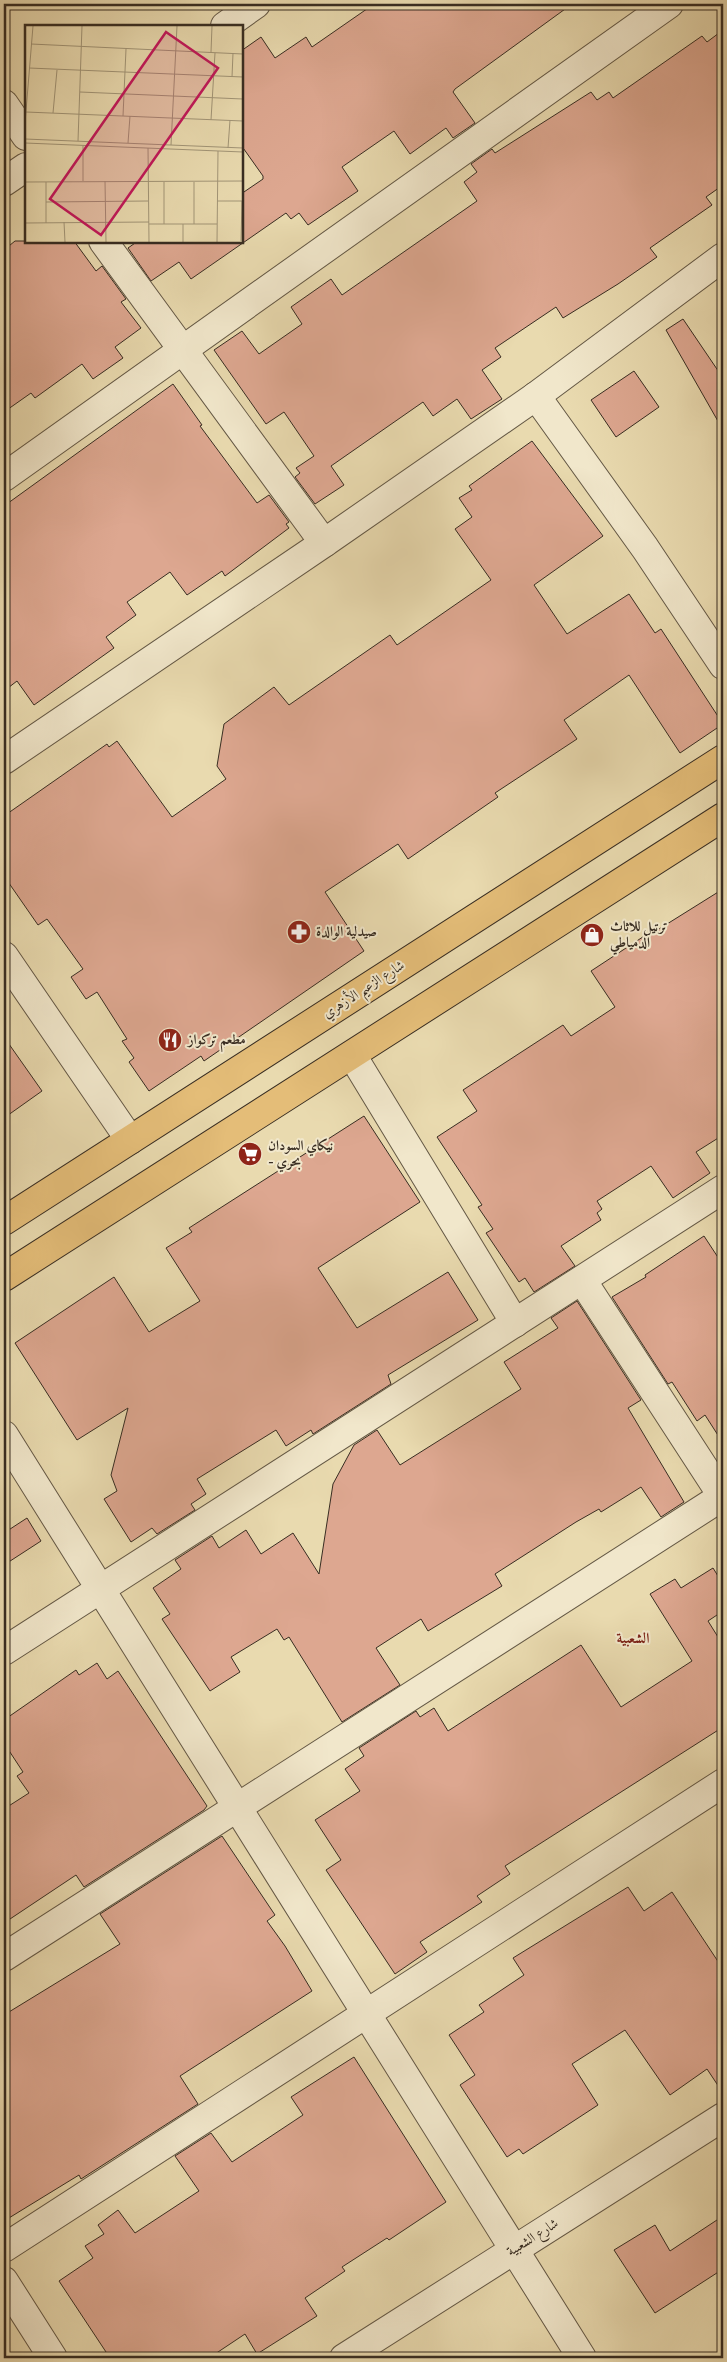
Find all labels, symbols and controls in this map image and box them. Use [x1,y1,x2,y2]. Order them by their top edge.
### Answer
inset map [25,25,242,242]
place label: ترتيل للاثاث الدمياطي [610,918,668,955]
pharmacy icon: صيدلية الوالدة [286,919,312,945]
shop icon: ترتيل للاثاث الدمياطي [579,922,605,948]
place label: صيدلية الوالدة [316,923,377,942]
street label: شارع الزعيم الأزهري [318,955,410,1026]
restaurant icon: مطعم تركواز [157,1027,183,1053]
place label: مطعم تركواز [186,1031,246,1052]
place label: نيكاي السودان - بحري [268,1137,333,1173]
supermarket icon: نيكاي السودان - بحري [237,1141,263,1167]
district label: الشعبية [617,1629,649,1650]
street label: شارع الشعبية [503,2215,563,2262]

